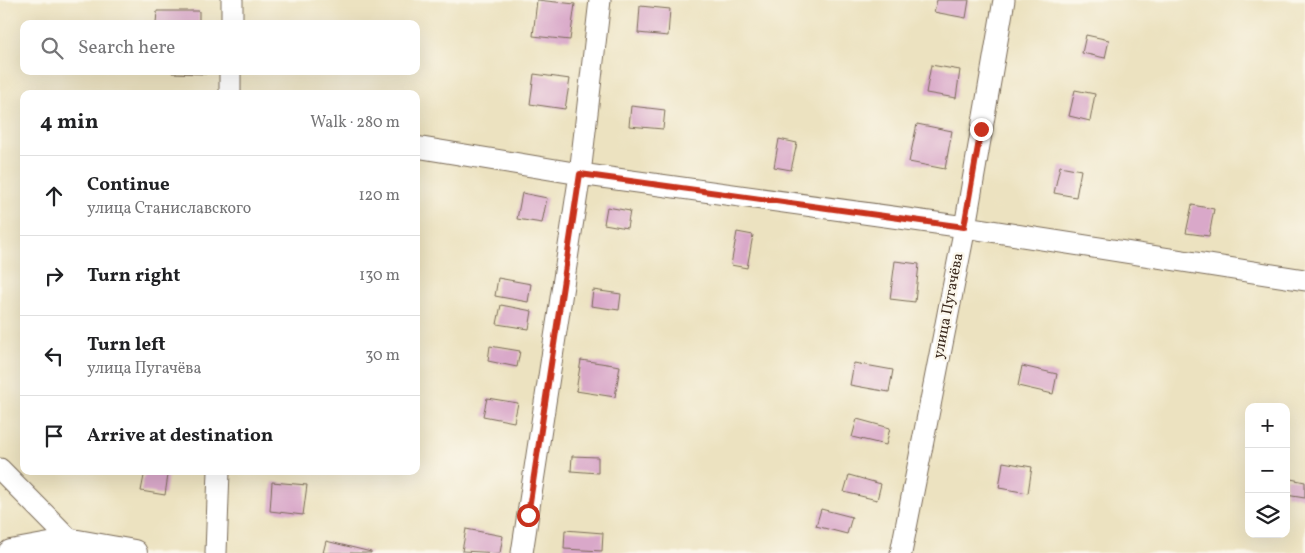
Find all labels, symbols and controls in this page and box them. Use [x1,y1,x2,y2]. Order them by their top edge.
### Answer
search box [20,20,420,75]
icon: search [38,34,66,62]
text: Search here [78,35,175,61]
text: 4 min [40,108,99,137]
text: Walk · 280 m [310,112,400,134]
route end [970,118,993,141]
text: Continue [87,172,170,198]
icon: ahead [40,182,68,210]
text: 120 m [358,185,400,207]
text: улица Станиславского [87,198,251,220]
street label: улица Пугачёва [928,251,970,361]
icon: right [40,262,68,290]
text: Turn right [87,263,180,289]
text: 130 m [359,265,400,287]
text: Turn left [87,332,166,358]
icon: left [40,342,68,370]
text: 30 m [365,345,400,367]
text: улица Пугачёва [87,358,201,380]
map controls [1245,403,1290,538]
button: + [1245,403,1290,448]
icon: arrive [40,422,68,450]
text: Arrive at destination [87,423,273,449]
button: − [1245,448,1290,493]
button: layers [1245,493,1290,538]
route start [517,504,540,527]

